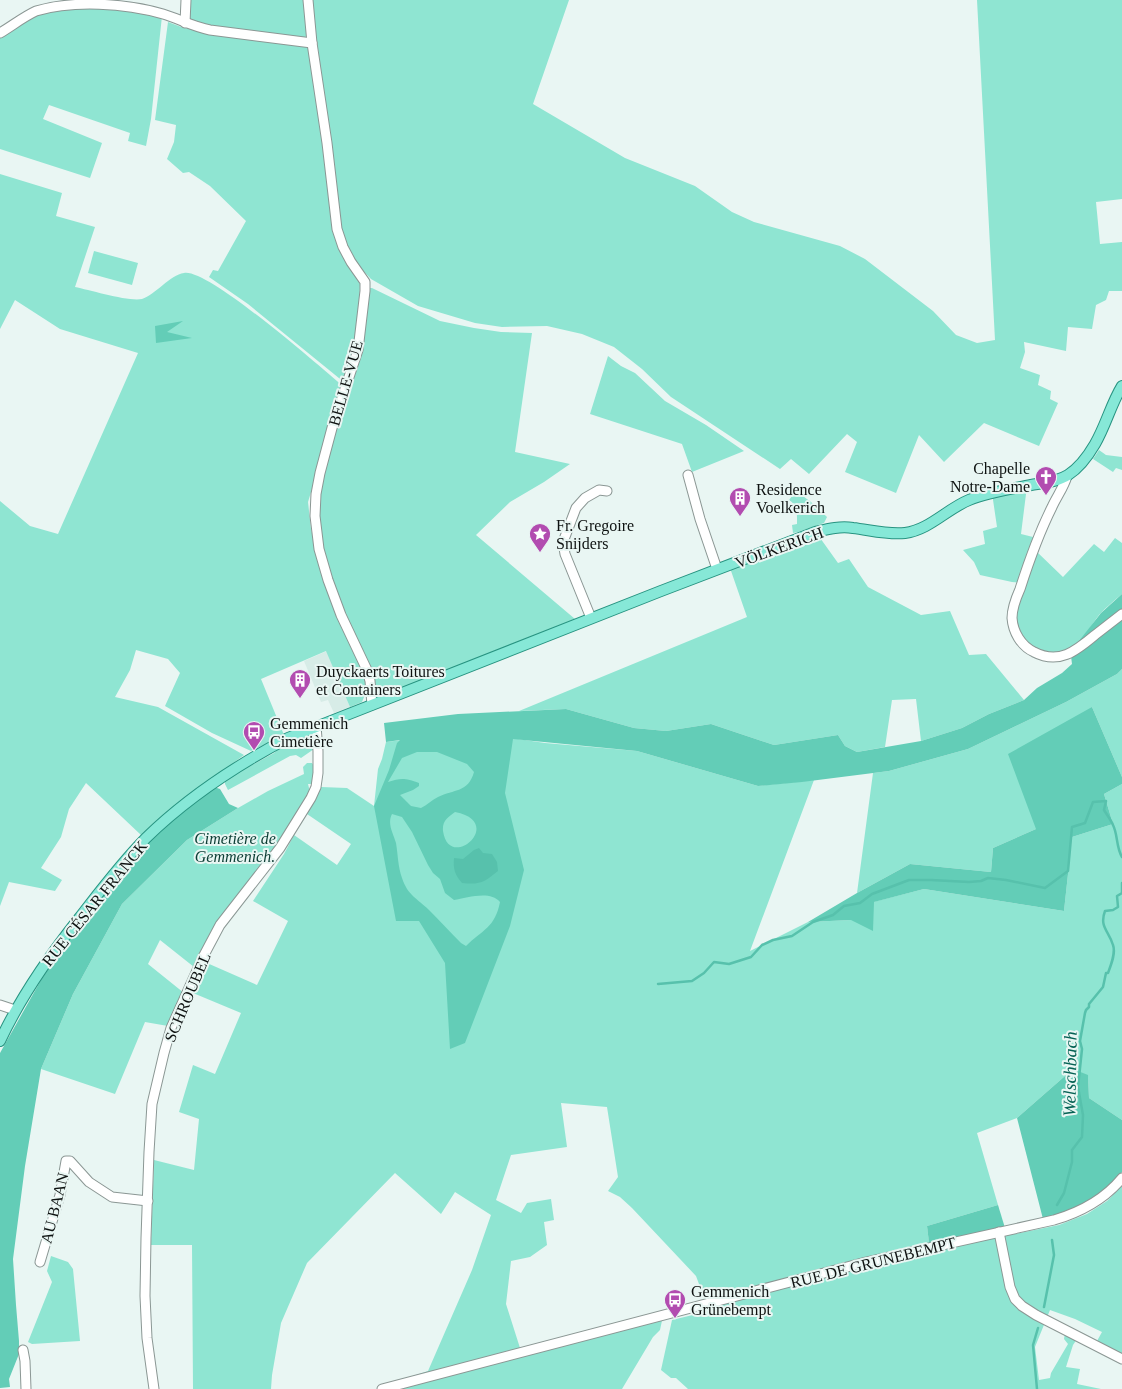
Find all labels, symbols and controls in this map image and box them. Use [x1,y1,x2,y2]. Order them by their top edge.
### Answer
street label: BELLE-VUE [325,339,366,428]
place label: Chapelle Notre-Dame [950,460,1030,495]
church icon: Chapelle Notre-Dame [1034,465,1058,496]
place label: Residence Voelkerich [756,481,825,516]
building icon: Residence Voelkerich [728,486,752,517]
place label: Fr. Gregoire Snijders [556,517,634,553]
place icon: Fr. Gregoire Snijders [528,522,552,553]
street label: VÖLKERICH [733,524,826,571]
place label: Duyckaerts Toitures et Containers [316,663,445,698]
building icon: Duyckaerts Toitures et Containers [288,668,312,699]
place label: Gemmenich Cimetière [270,715,348,750]
bus stop icon: Gemmenich Cimetière [242,720,266,751]
park label: Cimetière de Gemmenich. [194,830,276,865]
street label: RUE CÉSAR FRANCK [38,836,151,969]
street label: SCHROUBEL [161,950,214,1044]
water label: Welschbach [1059,1031,1081,1117]
street label: AU BAAN [37,1170,72,1245]
street label: RUE DE GRUNEBEMPT [789,1234,958,1291]
place label: Gemmenich Grünebempt [691,1283,772,1319]
bus stop icon: Gemmenich Grünebempt [663,1288,687,1319]

